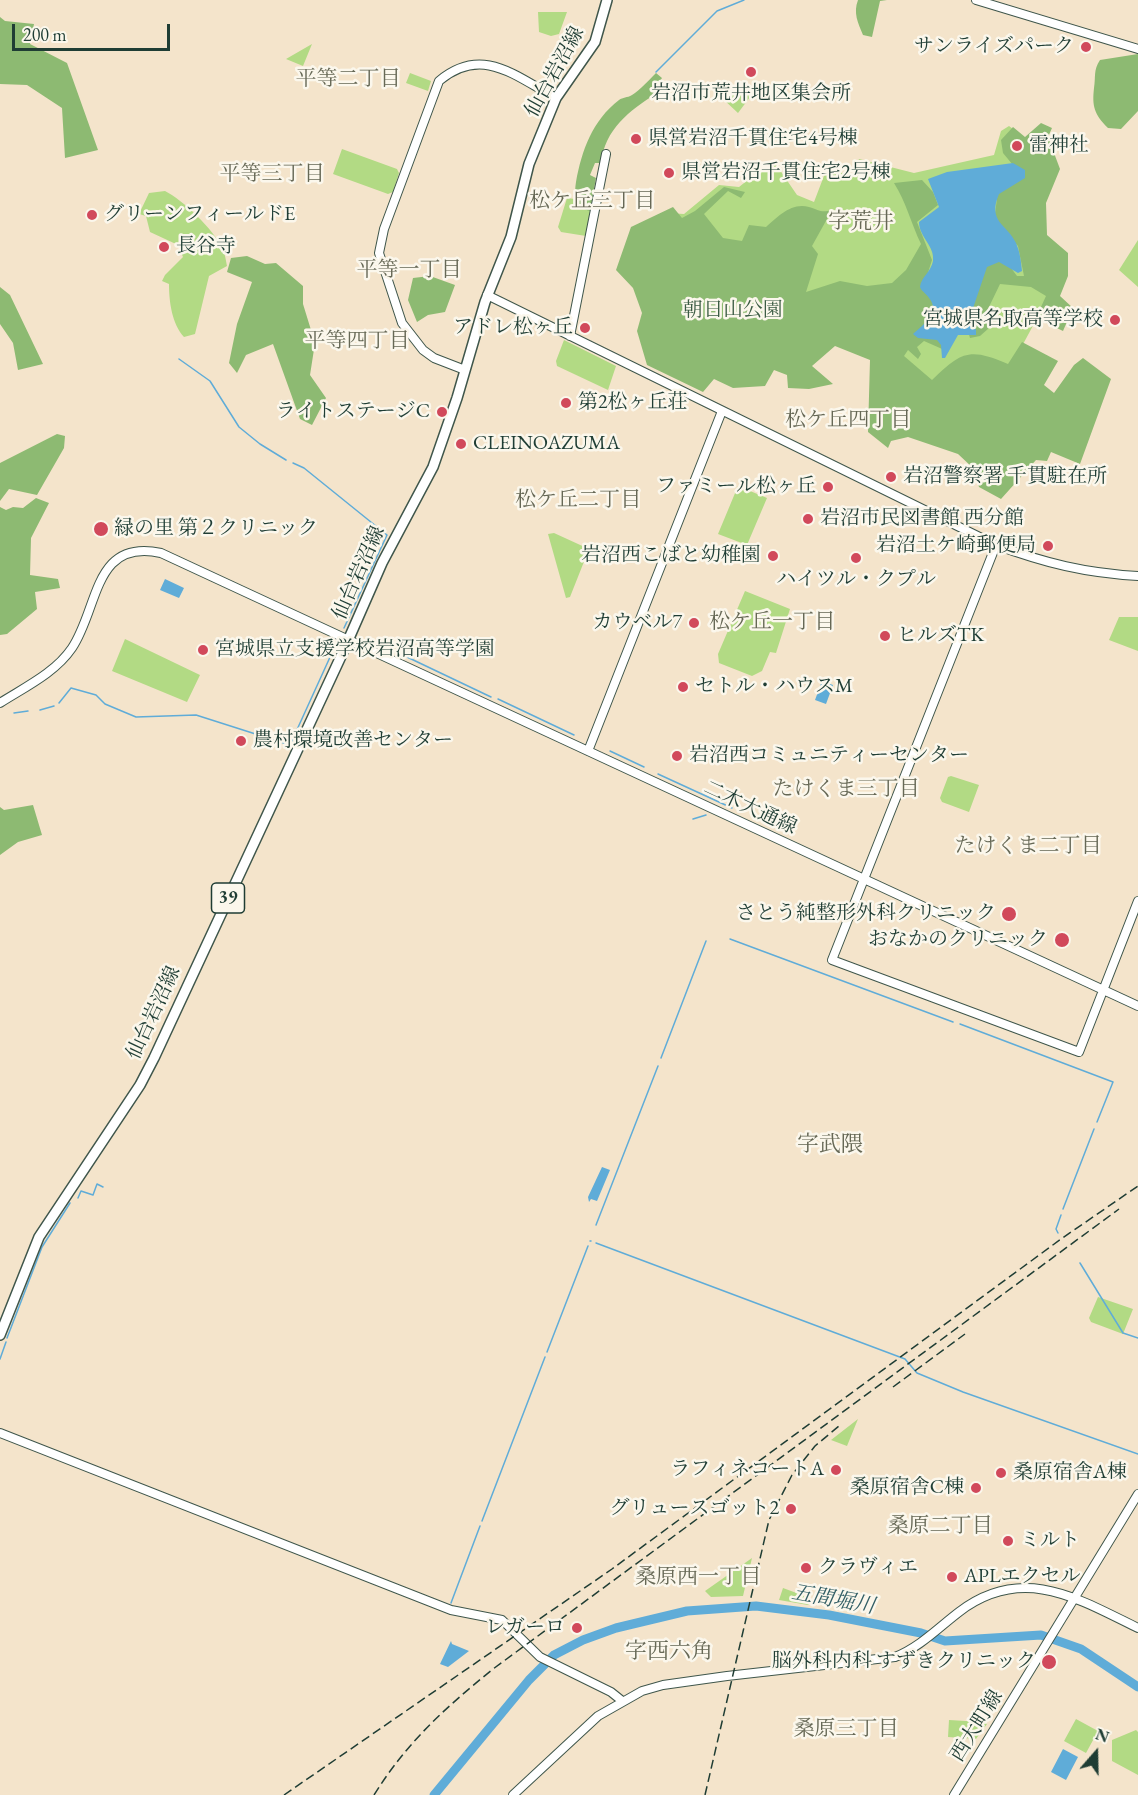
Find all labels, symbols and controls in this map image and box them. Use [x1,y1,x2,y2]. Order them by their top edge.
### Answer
scale bar [15,12,172,50]
street label: 仙台岩沼線 [520,22,590,122]
text: 200 m [23,23,67,46]
place label: サンライズパーク [914,35,1074,59]
marker: サンライズパーク [1079,40,1093,54]
marker: 岩沼市荒井地区集会所 [744,65,758,79]
district label: 平等二丁目 [296,66,400,92]
place label: 岩沼市荒井地区集会所 [651,82,851,106]
place label: 県営岩沼千貫住宅4号棟 [648,127,858,151]
marker: 県営岩沼千貫住宅4号棟 [629,132,643,146]
place label: 雷神社 [1029,134,1089,158]
marker: 雷神社 [1010,139,1024,153]
district label: 平等三丁目 [220,161,324,187]
place label: 県営岩沼千貫住宅2号棟 [681,161,891,185]
marker: 県営岩沼千貫住宅2号棟 [662,166,676,180]
district label: 松ケ丘三丁目 [529,188,655,214]
place label: グリーンフィールドE [104,203,295,227]
marker: グリーンフィールドE [85,208,99,222]
district label: 字荒井 [828,209,894,235]
place label: 長谷寺 [176,235,236,259]
marker: 長谷寺 [157,240,171,254]
district label: 平等一丁目 [357,257,461,283]
park label: 朝日山公園 [683,299,783,323]
place label: 宮城県名取高等学校 [923,308,1103,332]
marker: 宮城県名取高等学校 [1108,313,1122,327]
place label: アドレ松ヶ丘 [453,316,573,340]
marker: アドレ松ヶ丘 [578,321,592,335]
district label: 平等四丁目 [305,328,409,354]
place label: 第2松ヶ丘荘 [578,391,688,415]
marker: 第2松ヶ丘荘 [559,396,573,410]
place label: ライトステージC [276,400,430,424]
marker: ライトステージC [435,405,449,419]
district label: 松ケ丘四丁目 [785,407,911,433]
place label: CLEINOAZUMA [473,432,620,456]
marker: CLEINOAZUMA [454,437,468,451]
place label: 岩沼警察署 千貫駐在所 [903,465,1107,489]
marker: 岩沼警察署 千貫駐在所 [884,470,898,484]
place label: ファミール松ヶ丘 [656,475,816,499]
marker: ファミール松ヶ丘 [821,480,835,494]
district label: 松ケ丘二丁目 [515,487,641,513]
place label: 岩沼市民図書館 西分館 [820,507,1024,531]
marker: 岩沼市民図書館 西分館 [801,512,815,526]
place label: 緑の里 第２クリニック [114,517,318,541]
marker: 緑の里 第２クリニック [92,520,110,538]
street label: 仙台岩沼線 [328,522,390,624]
place label: 岩沼土ケ崎郵便局 [876,534,1036,558]
marker: 岩沼土ケ崎郵便局 [1041,539,1055,553]
place label: 岩沼西こばと幼稚園 [581,544,761,568]
marker: 岩沼西こばと幼稚園 [766,549,780,563]
marker: ハイツル・クプル [849,551,863,565]
place label: ハイツル・クプル [776,568,936,592]
district label: 松ケ丘一丁目 [709,609,835,635]
place label: カウベル7 [592,611,682,635]
marker: カウベル7 [687,616,701,630]
place label: ヒルズTK [897,624,984,648]
marker: ヒルズTK [878,629,892,643]
place label: 宮城県立支援学校岩沼高等学園 [215,638,495,662]
marker: 宮城県立支援学校岩沼高等学園 [196,643,210,657]
place label: セトル・ハウスM [695,675,853,699]
marker: セトル・ハウスM [676,680,690,694]
place label: 農村環境改善センター [253,729,453,753]
marker: 農村環境改善センター [234,734,248,748]
place label: 岩沼西コミュニティーセンター [689,744,969,768]
marker: 岩沼西コミュニティーセンター [670,749,684,763]
street label: 二木大通線 [700,776,800,840]
district label: たけくま三丁目 [773,776,919,802]
district label: たけくま二丁目 [955,833,1101,859]
road number: 39 [212,883,244,913]
place label: さとう純整形外科クリニック [736,902,996,926]
marker: さとう純整形外科クリニック [1000,905,1018,923]
place label: おなかのクリニック [868,928,1048,952]
marker: おなかのクリニック [1053,931,1071,949]
street label: 仙台岩沼線 [122,963,186,1063]
district label: 字武隈 [797,1132,863,1158]
place label: ラフィネコートA [670,1458,824,1482]
place label: 桑原宿舎A棟 [1013,1461,1127,1485]
marker: ラフィネコートA [829,1463,843,1477]
marker: 桑原宿舎A棟 [994,1466,1008,1480]
place label: 桑原宿舎C棟 [850,1476,964,1500]
marker: 桑原宿舎C棟 [969,1481,983,1495]
place label: グリュースゴット2 [609,1497,779,1521]
marker: グリュースゴット2 [784,1502,798,1516]
district label: 桑原二丁目 [888,1513,992,1539]
place label: ミルト [1020,1529,1080,1553]
marker: ミルト [1001,1534,1015,1548]
place label: クラヴィエ [818,1556,918,1580]
marker: クラヴィエ [799,1561,813,1575]
district label: 桑原西一丁目 [635,1564,761,1590]
place label: APLエクセル [964,1565,1081,1589]
marker: APLエクセル [945,1570,959,1584]
water label: 五間堀川 [789,1580,877,1620]
place label: レガーロ [485,1616,565,1640]
marker: レガーロ [570,1621,584,1635]
district label: 字西六角 [625,1639,713,1665]
place label: 脳外科内科 すずきクリニック [772,1650,1036,1674]
marker: 脳外科内科 すずきクリニック [1040,1653,1058,1671]
street label: 西大町線 [946,1686,1008,1766]
district label: 桑原三丁目 [794,1716,898,1742]
north arrow [1066,1723,1126,1783]
text: N [1093,1724,1112,1748]

